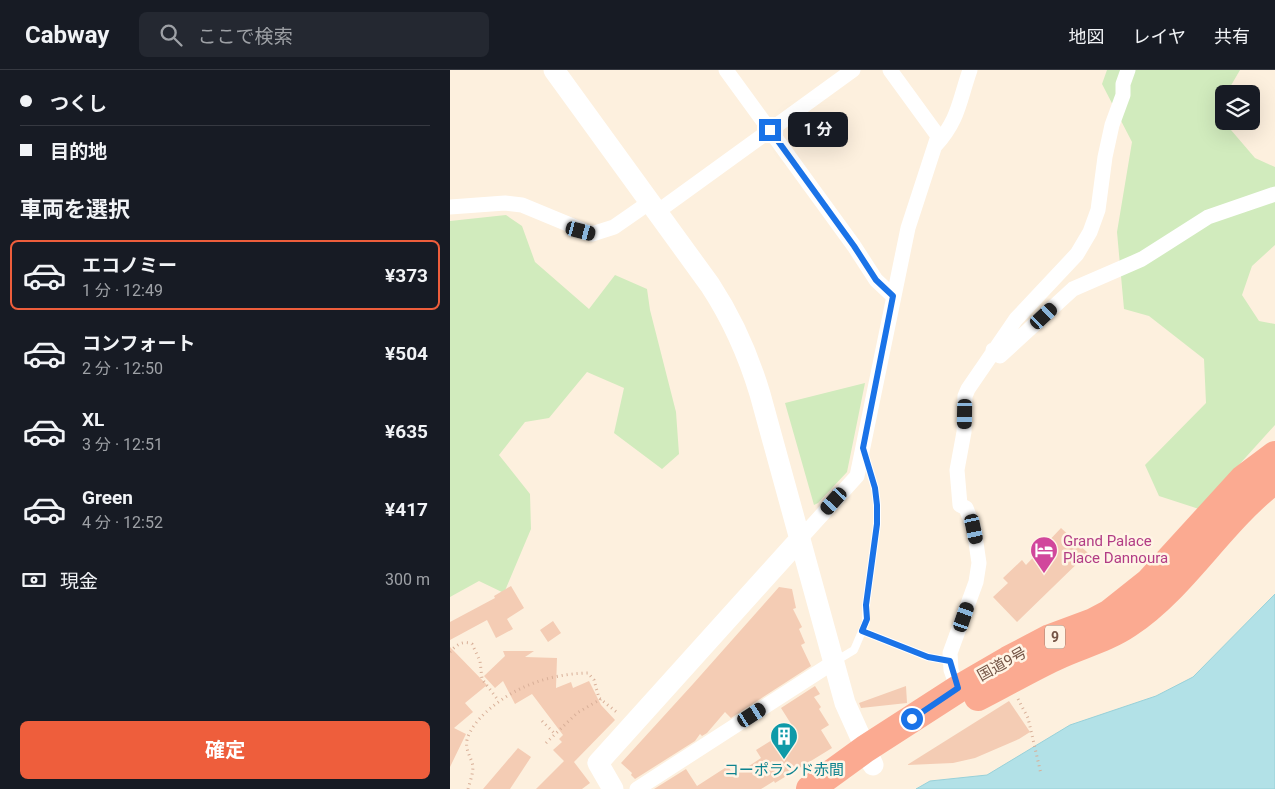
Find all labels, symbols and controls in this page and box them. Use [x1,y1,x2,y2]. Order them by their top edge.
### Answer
search box [139,12,489,57]
text: Cabway [25,21,109,49]
icon: search [157,21,185,49]
text: ここで検索 [197,25,292,48]
text: 地図 [1069,26,1105,47]
text: レイヤ [1133,26,1186,47]
text: 共有 [1214,26,1250,47]
map controls [1215,85,1260,130]
button: layers [1215,85,1260,130]
text: つくし [50,92,107,115]
callout: 1 分 [788,112,848,148]
route end [759,119,781,141]
text: 1 分 [803,120,833,139]
text: 目的地 [50,140,107,163]
text: 車両を選択 [20,197,130,222]
car [564,220,597,242]
icon: car [22,253,67,298]
text: エコノミー [82,254,177,277]
text: ¥373 [385,264,428,287]
text: 1 分 · 12:49 [82,281,163,300]
car [1027,300,1060,332]
icon: car [22,331,67,376]
text: コンフォート [82,332,195,355]
text: ¥504 [385,342,428,365]
text: 2 分 · 12:50 [82,359,163,378]
car [957,399,972,429]
text: XL [82,408,104,431]
icon: car [22,409,67,454]
text: ¥635 [385,420,428,443]
text: 3 分 · 12:51 [82,435,163,454]
car [818,485,849,517]
text: Green [82,486,133,509]
icon: car [22,487,67,532]
text: ¥417 [385,498,428,521]
text: 4 分 · 12:52 [82,513,163,532]
car [963,513,984,545]
place label: Grand Palace Place Dannoura [1063,532,1168,567]
hotel icon: Grand Palace Place Dannoura [1029,535,1059,574]
icon: cash [20,566,48,594]
text: 現金 [60,570,98,593]
text: 300 m [385,570,430,589]
car [952,600,975,634]
road number: 9 [1045,626,1065,648]
street label: 国道9号 [974,643,1030,685]
car [735,701,768,729]
route start [901,708,923,730]
button: 確定 [20,721,430,779]
building icon: コーポランド赤間 [769,721,799,760]
place label: コーポランド赤間 [724,761,844,779]

